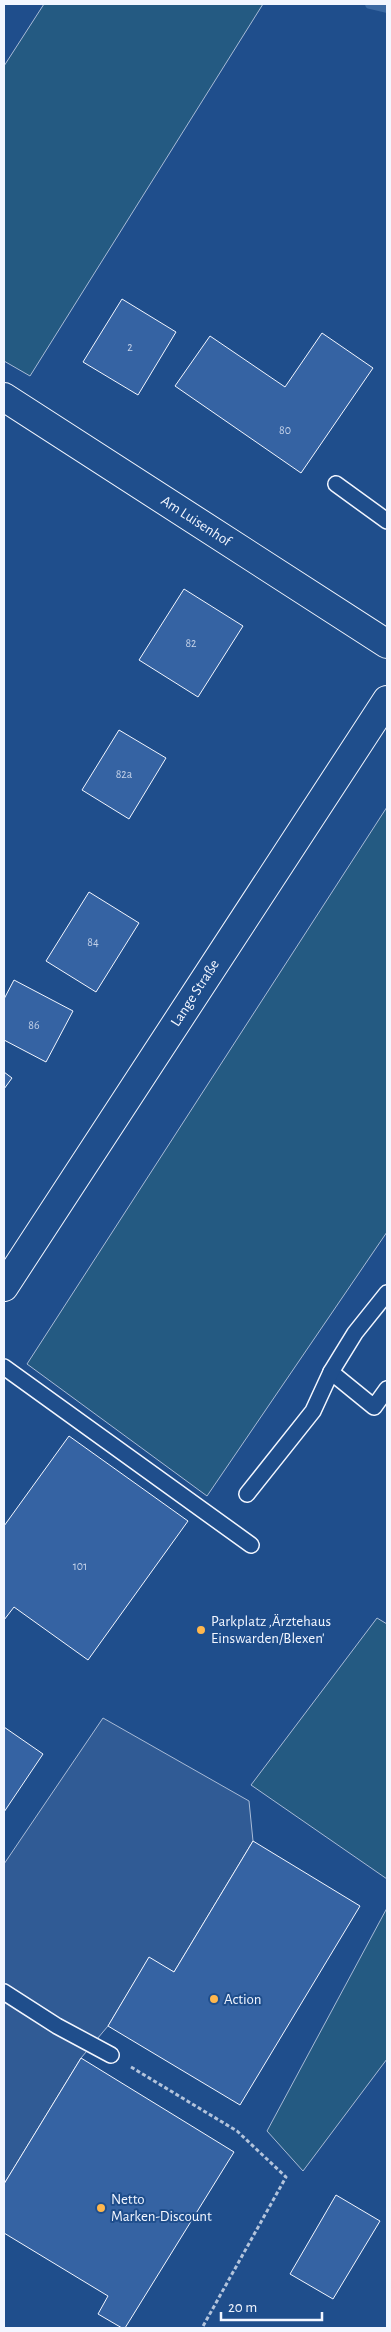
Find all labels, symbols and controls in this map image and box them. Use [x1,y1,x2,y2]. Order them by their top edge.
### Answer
house number: 2 [127,341,133,353]
house number: 80 [279,424,291,436]
street label: Am Luisenhof [158,493,235,550]
house number: 82 [185,637,197,649]
house number: 82a [116,768,133,780]
house number: 84 [87,936,99,948]
street label: Lange Straße [168,957,222,1029]
house number: 86 [28,1019,40,1031]
house number: 101 [73,1560,87,1572]
place label: Parkplatz ,Ärztehaus Einswarden/Blexen' [211,1613,331,1646]
marker: Parkplatz ,Ärztehaus Einswarden/Blexen' [195,1624,207,1636]
place label: Action [224,1992,262,2007]
marker: Action [208,1993,220,2005]
place label: Netto Marken-Discount [111,2192,212,2224]
marker: Netto Marken-Discount [95,2202,107,2214]
scale bar [221,2290,322,2322]
text: 20 m [228,2300,257,2315]

